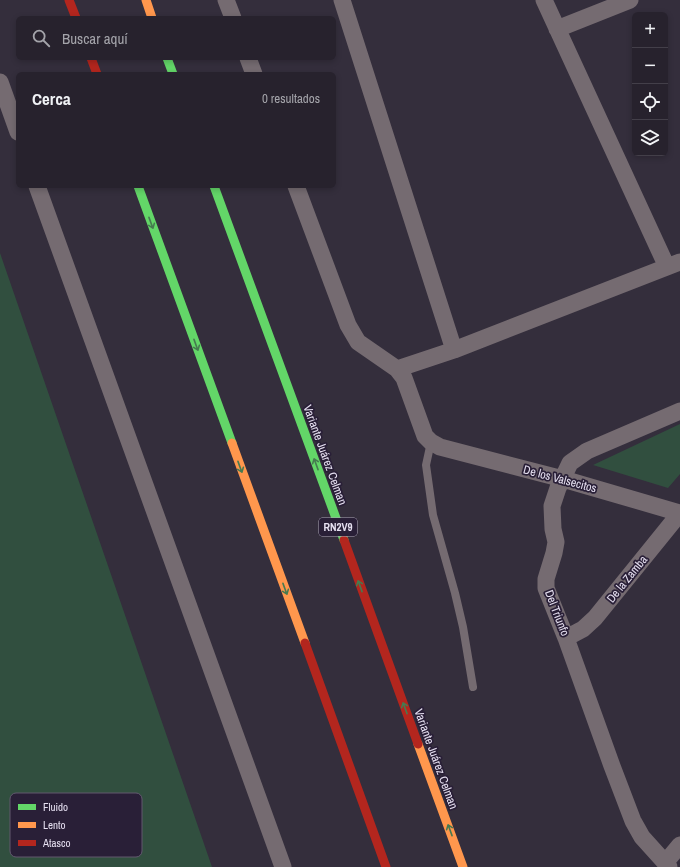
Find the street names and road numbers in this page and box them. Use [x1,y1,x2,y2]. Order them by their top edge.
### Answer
street label: Variante Juárez Celman [299,403,351,507]
street label: De los Valsecitos [522,462,599,496]
road number: RN2V9 [319,518,357,536]
street label: De la Zamba [603,552,651,606]
street label: Del Triunfo [541,588,573,638]
street label: Variante Juárez Celman [410,707,462,811]

